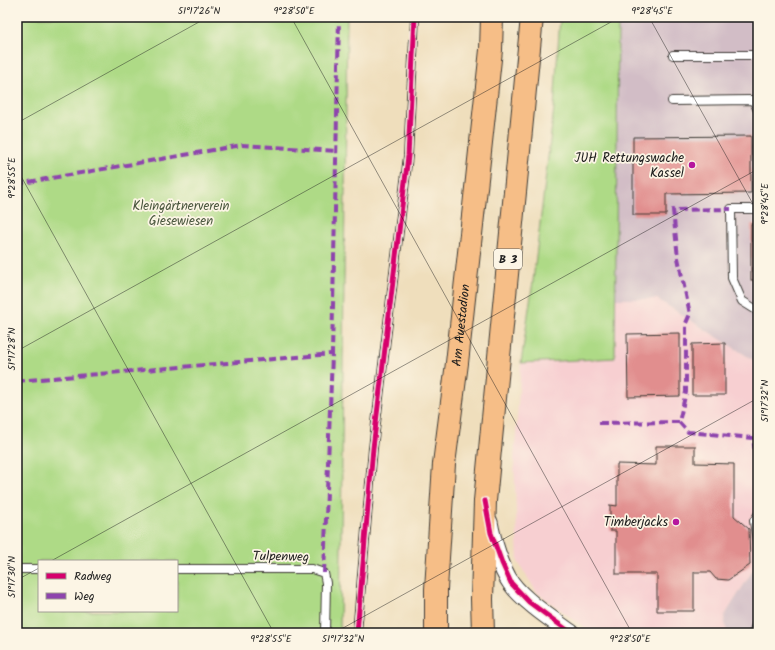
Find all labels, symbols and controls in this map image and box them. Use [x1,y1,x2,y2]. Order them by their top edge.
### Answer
text: 51°17'26"N [178,3,220,19]
text: 9°28'50"E [273,3,316,19]
text: 9°28'45"E [631,3,674,19]
place label: JUH Rettungswache Kassel [574,148,684,184]
text: 9°28'55"E [4,156,20,199]
marker: JUH Rettungswache Kassel [687,160,697,170]
text: 9°28'45"E [757,182,773,225]
park label: Kleingärtnerverein Giesewiesen [133,196,230,232]
road number: B 3 [494,249,522,269]
street label: Am Auestadion [446,283,476,368]
text: 51°17'28"N [4,327,20,371]
text: 51°17'32"N [757,379,773,422]
place label: Timberjacks [604,512,668,533]
marker: Timberjacks [671,517,681,527]
street label: Tulpenweg [253,546,309,568]
text: 51°17'30"N [4,556,20,598]
legend [38,560,178,612]
text: Radweg [74,567,112,586]
text: Weg [74,587,95,606]
text: 9°28'55"E [250,631,293,647]
text: 51°17'32"N [322,631,365,647]
text: 9°28'50"E [609,631,652,647]

